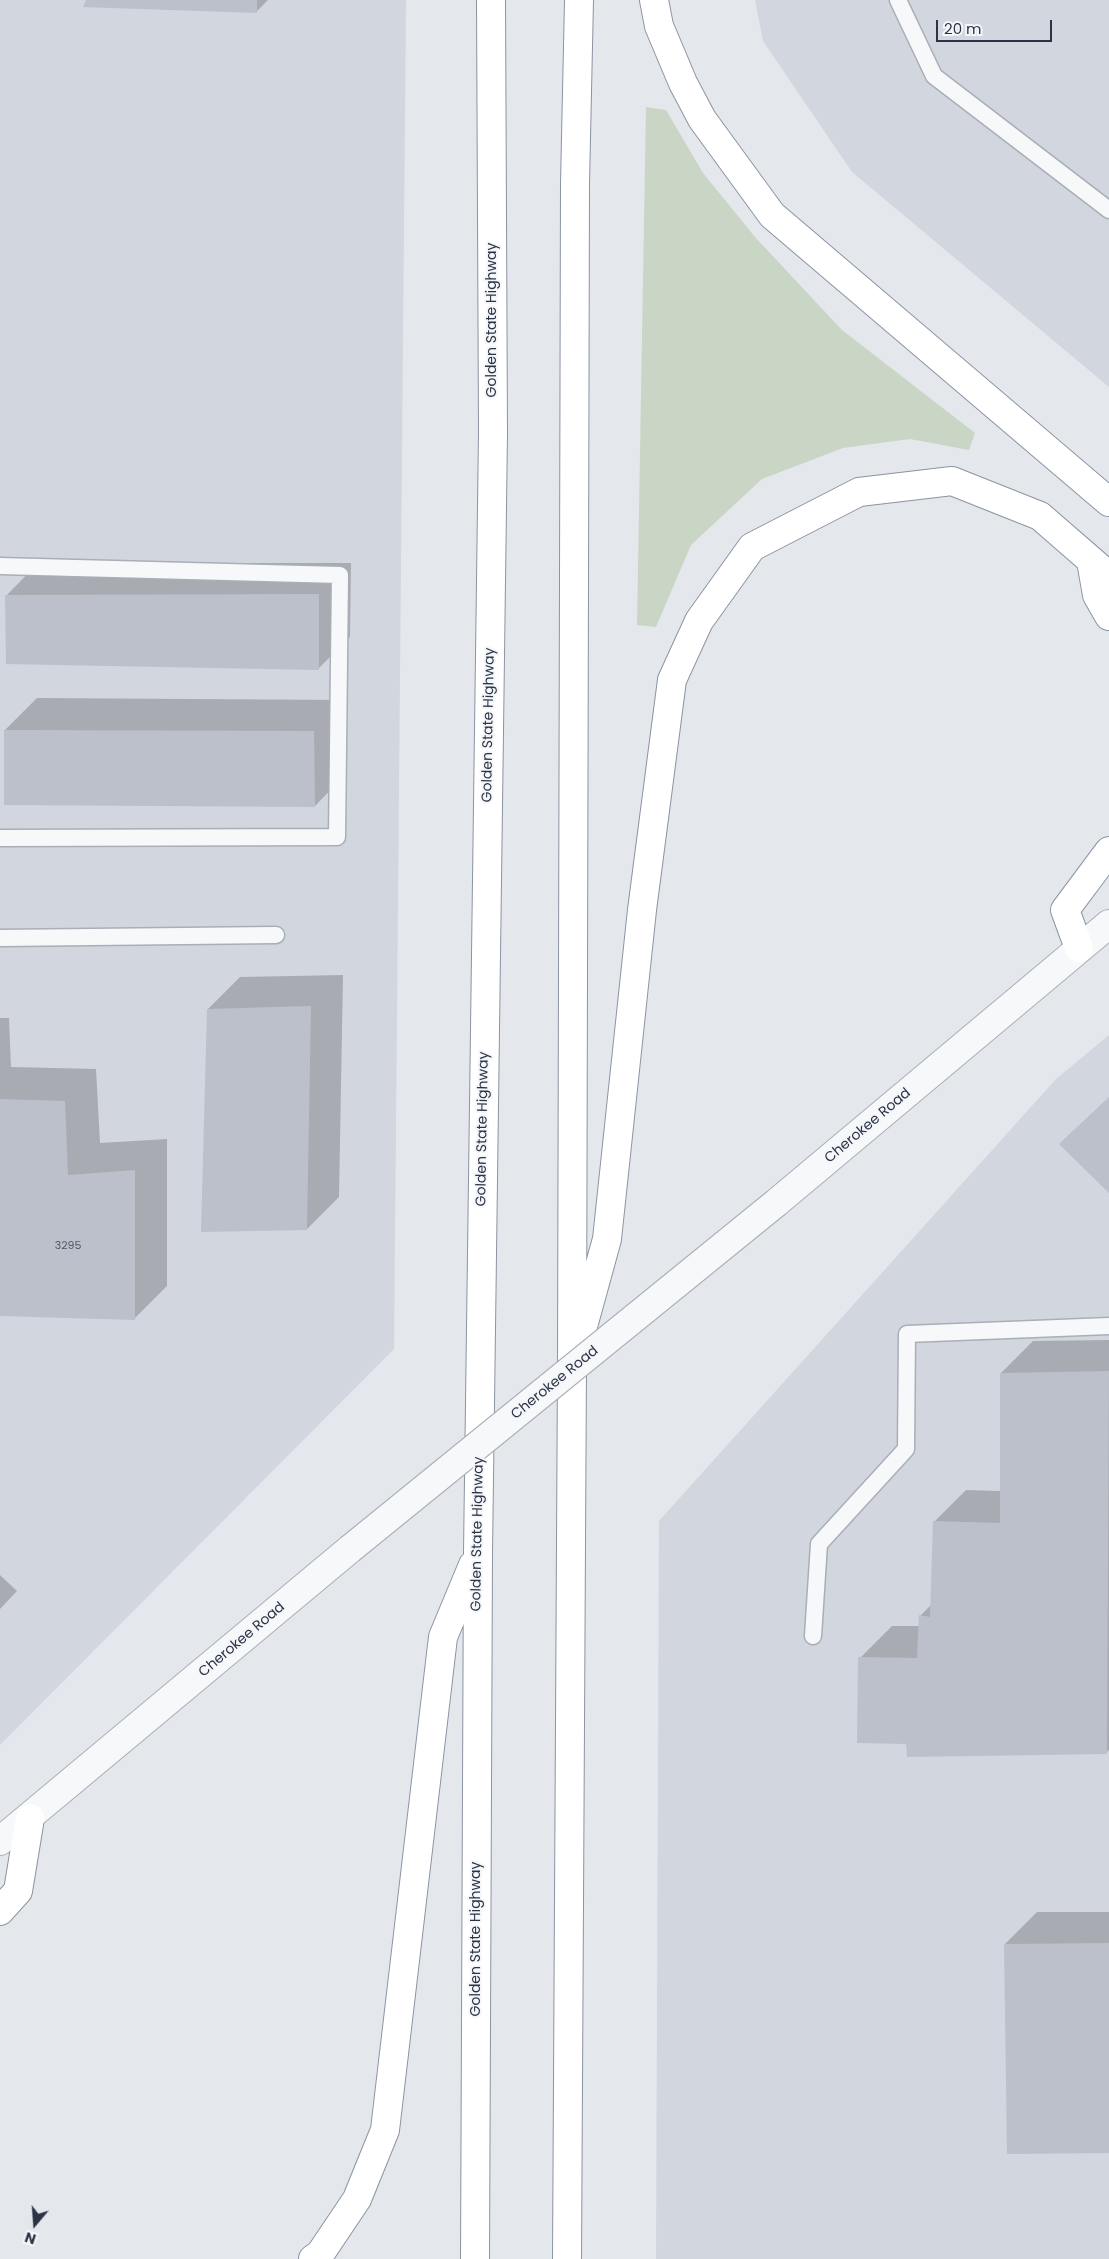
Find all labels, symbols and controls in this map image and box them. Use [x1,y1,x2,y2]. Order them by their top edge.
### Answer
scale bar [939,10,1055,42]
text: 20 m [944,18,982,39]
street label: Golden State Highway [484,243,500,397]
street label: Golden State Highway [479,647,499,803]
street label: Golden State Highway [473,1051,493,1207]
street label: Cherokee Road [821,1085,915,1167]
house number: 3295 [55,1239,81,1253]
street label: Cherokee Road [508,1343,602,1423]
street label: Golden State Highway [468,1456,488,1612]
street label: Cherokee Road [195,1599,289,1681]
street label: Golden State Highway [468,1862,484,2016]
north arrow [10,2199,60,2249]
text: N [22,2227,38,2249]

